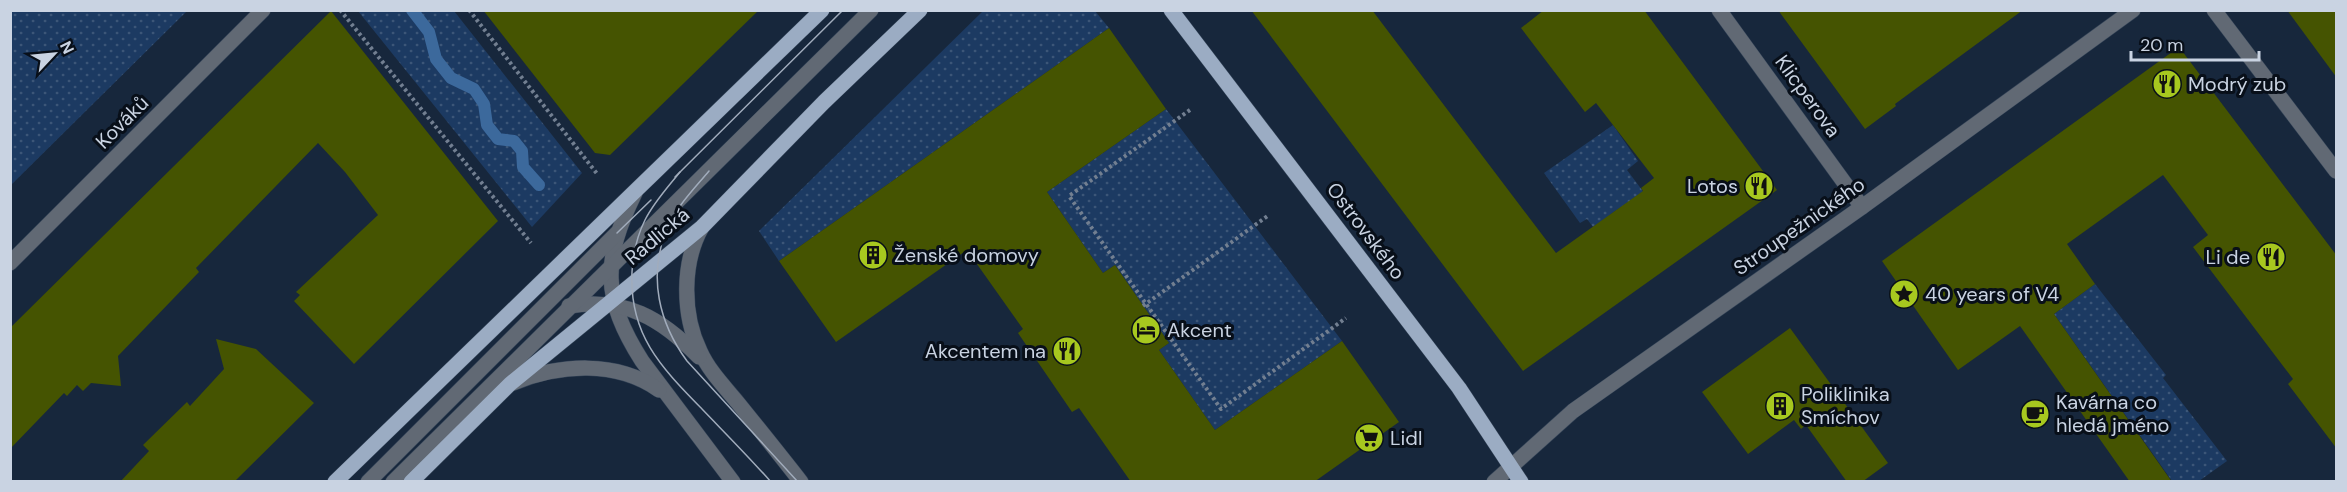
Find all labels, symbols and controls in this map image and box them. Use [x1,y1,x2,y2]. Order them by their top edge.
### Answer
north arrow [24,24,84,84]
scale bar [2131,24,2258,62]
text: 20 m [2140,33,2183,57]
text: N [55,38,79,57]
street label: Klicperova [1769,50,1847,142]
restaurant icon: Modrý zub [2151,68,2183,100]
place label: Modrý zub [2188,71,2286,97]
street label: Kováků [90,90,154,154]
restaurant icon: Lotos [1743,170,1775,202]
street label: Stroupežnického [1728,171,1870,281]
place label: Lotos [1687,173,1738,199]
street label: Ostrovského [1321,177,1411,285]
street label: Radlická [619,201,695,271]
building icon: Ženské domovy [857,239,889,271]
restaurant icon: Li de [2255,241,2287,273]
place label: Ženské domovy [894,242,1039,268]
place label: Li de [2205,244,2250,270]
place icon: 40 years of V4 [1888,278,1920,310]
place label: 40 years of V4 [1925,281,2059,307]
hotel icon: Akcent [1130,314,1162,346]
place label: Akcent [1167,317,1232,343]
restaurant icon: Akcentem na [1051,335,1083,367]
place label: Akcentem na [925,338,1046,364]
place label: Poliklinika Smíchov [1801,381,1890,430]
place label: Kavárna co hledá jméno [2056,389,2169,438]
building icon: Poliklinika Smíchov [1764,390,1796,422]
cafe icon: Kavárna co hledá jméno [2019,398,2051,430]
supermarket icon: Lidl [1353,422,1385,454]
place label: Lidl [1390,425,1422,451]

